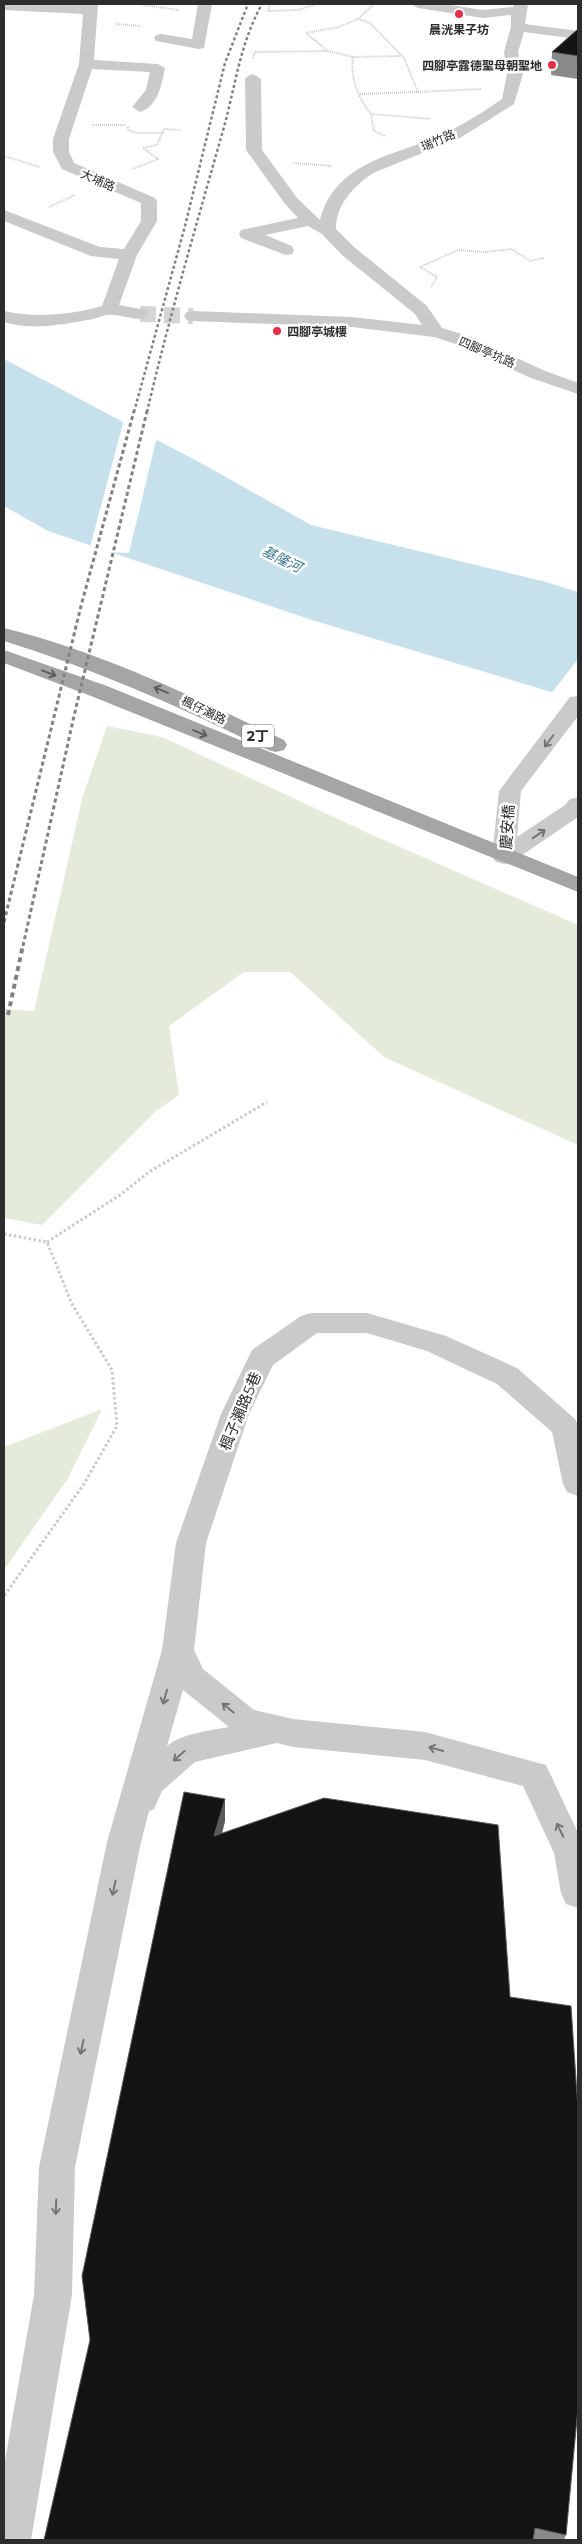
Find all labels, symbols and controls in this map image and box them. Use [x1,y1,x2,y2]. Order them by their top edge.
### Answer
marker: 晨洸果子坊 [453,8,465,20]
place label: 晨洸果子坊 [429,22,489,37]
place label: 四腳亭露德聖母朝聖地 [422,58,542,73]
marker: 四腳亭露德聖母朝聖地 [546,59,558,71]
street label: 瑞竹路 [418,126,458,154]
street label: 大埔路 [78,166,118,194]
place label: 四腳亭城樓 [287,324,347,339]
marker: 四腳亭城樓 [271,325,283,337]
street label: 四腳亭坑路 [456,333,518,371]
water label: 基隆河 [259,542,308,578]
one-way arrow [41,669,57,678]
one-way arrow [154,685,169,694]
street label: 楓仔瀨路 [179,693,229,727]
road number: 2丁 [242,724,274,748]
one-way arrow [193,729,208,738]
one-way arrow [543,734,554,747]
street label: 慶安橋 [496,804,518,850]
one-way arrow [531,828,545,838]
street label: 楓子瀨路5巷 [215,1369,265,1453]
one-way arrow [160,1689,169,1705]
one-way arrow [222,1702,235,1713]
one-way arrow [428,1744,444,1753]
one-way arrow [172,1750,185,1762]
one-way arrow [555,1823,565,1838]
one-way arrow [109,1880,118,1896]
one-way arrow [76,2039,86,2055]
one-way arrow [51,2199,61,2215]

